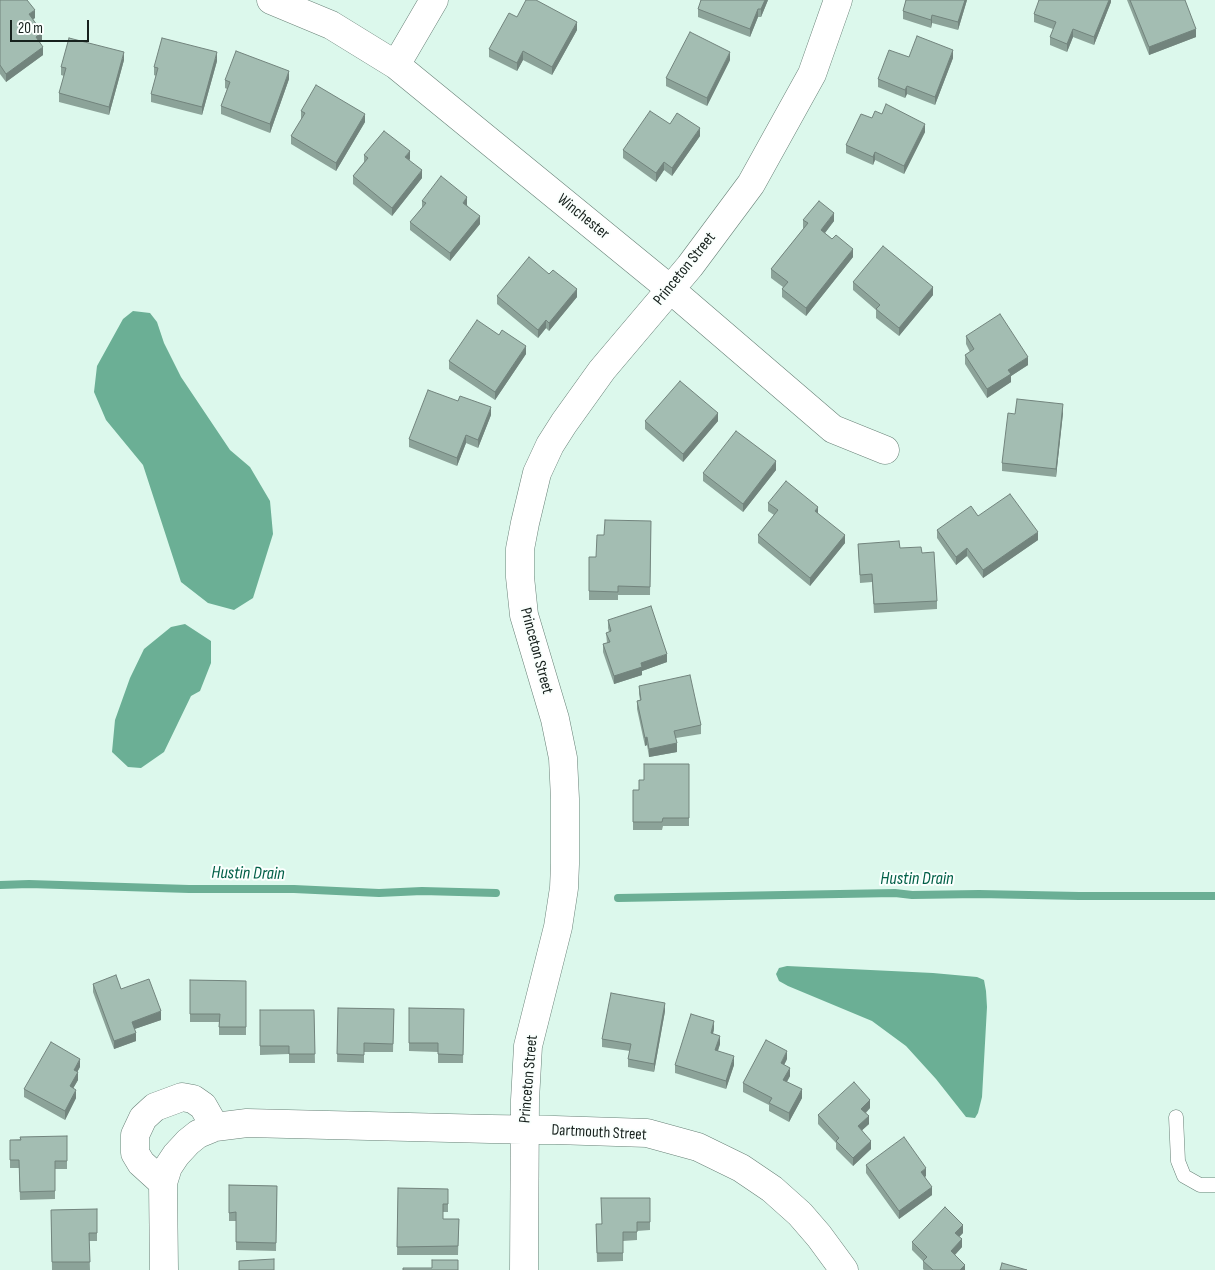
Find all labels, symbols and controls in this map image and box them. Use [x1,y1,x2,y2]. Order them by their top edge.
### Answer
scale bar [12,10,91,42]
text: 20 m [18,19,43,38]
street label: Winchester [553,190,613,244]
street label: Princeton Street [650,229,720,309]
street label: Princeton Street [515,606,557,696]
water label: Hustin Drain [211,863,285,885]
water label: Hustin Drain [880,868,954,890]
street label: Princeton Street [516,1034,542,1124]
street label: Dartmouth Street [551,1121,647,1145]

